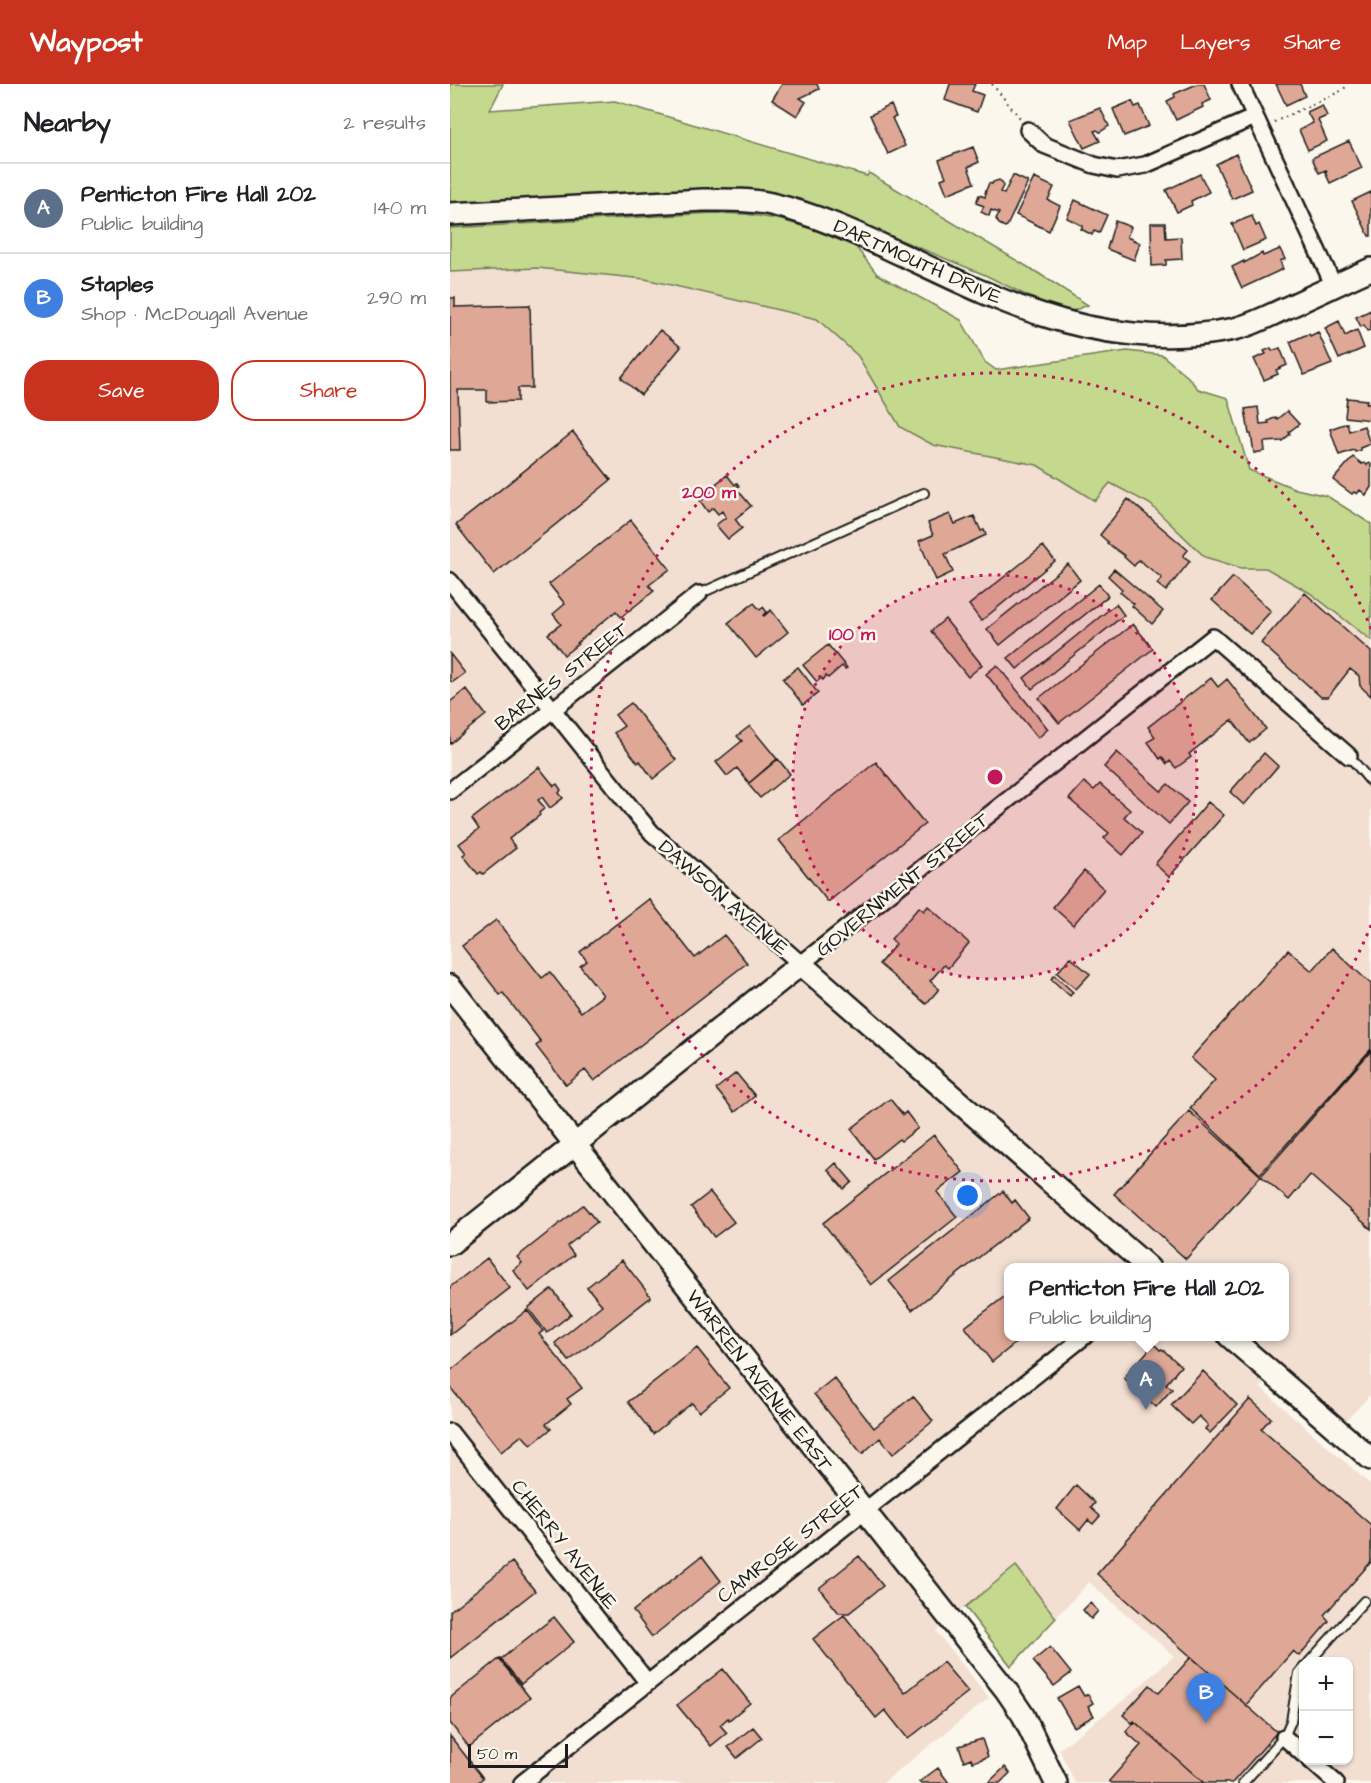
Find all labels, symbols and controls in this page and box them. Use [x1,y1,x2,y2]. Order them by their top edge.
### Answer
text: Waypost [30,23,143,62]
text: Map [1107,28,1147,57]
text: Layers [1180,28,1250,57]
text: Share [1283,28,1341,57]
text: Nearby [24,105,111,141]
text: 2 results [343,109,426,137]
text: Penticton Fire Hall 202 [81,179,316,210]
text: A [37,194,50,222]
text: 140 m [374,194,426,222]
text: Public building [81,210,203,238]
street label: DARTMOUTH DRIVE [829,212,1006,312]
text: Staples [81,269,154,300]
text: B [36,284,51,312]
text: 290 m [367,284,426,312]
text: Shop · McDougall Avenue [81,300,308,328]
button: Save [24,360,219,421]
button: Share [231,360,426,421]
text: 200 m [681,480,737,505]
street label: BARNES STREET [489,615,635,738]
text: 100 m [829,622,876,647]
centre of rings [985,767,1005,787]
street label: GOVERNMENT STREET [810,806,996,963]
street label: DAWSON AVENUE [652,833,795,962]
your location [953,1181,982,1210]
popup [1004,1263,1289,1341]
text: Penticton Fire Hall 202 [1029,1273,1264,1304]
street label: WARREN AVENUE EAST [679,1284,839,1478]
text: Public building [1029,1304,1151,1332]
pin: A [1126,1360,1166,1410]
street label: CHERRY AVENUE [505,1474,624,1616]
street label: CAMROSE STREET [711,1477,870,1610]
map controls [1299,1657,1353,1765]
button: + [1299,1657,1353,1711]
pin: B [1186,1674,1226,1723]
button: − [1299,1711,1353,1765]
scale bar [468,1741,568,1768]
text: 50 m [477,1743,517,1765]

